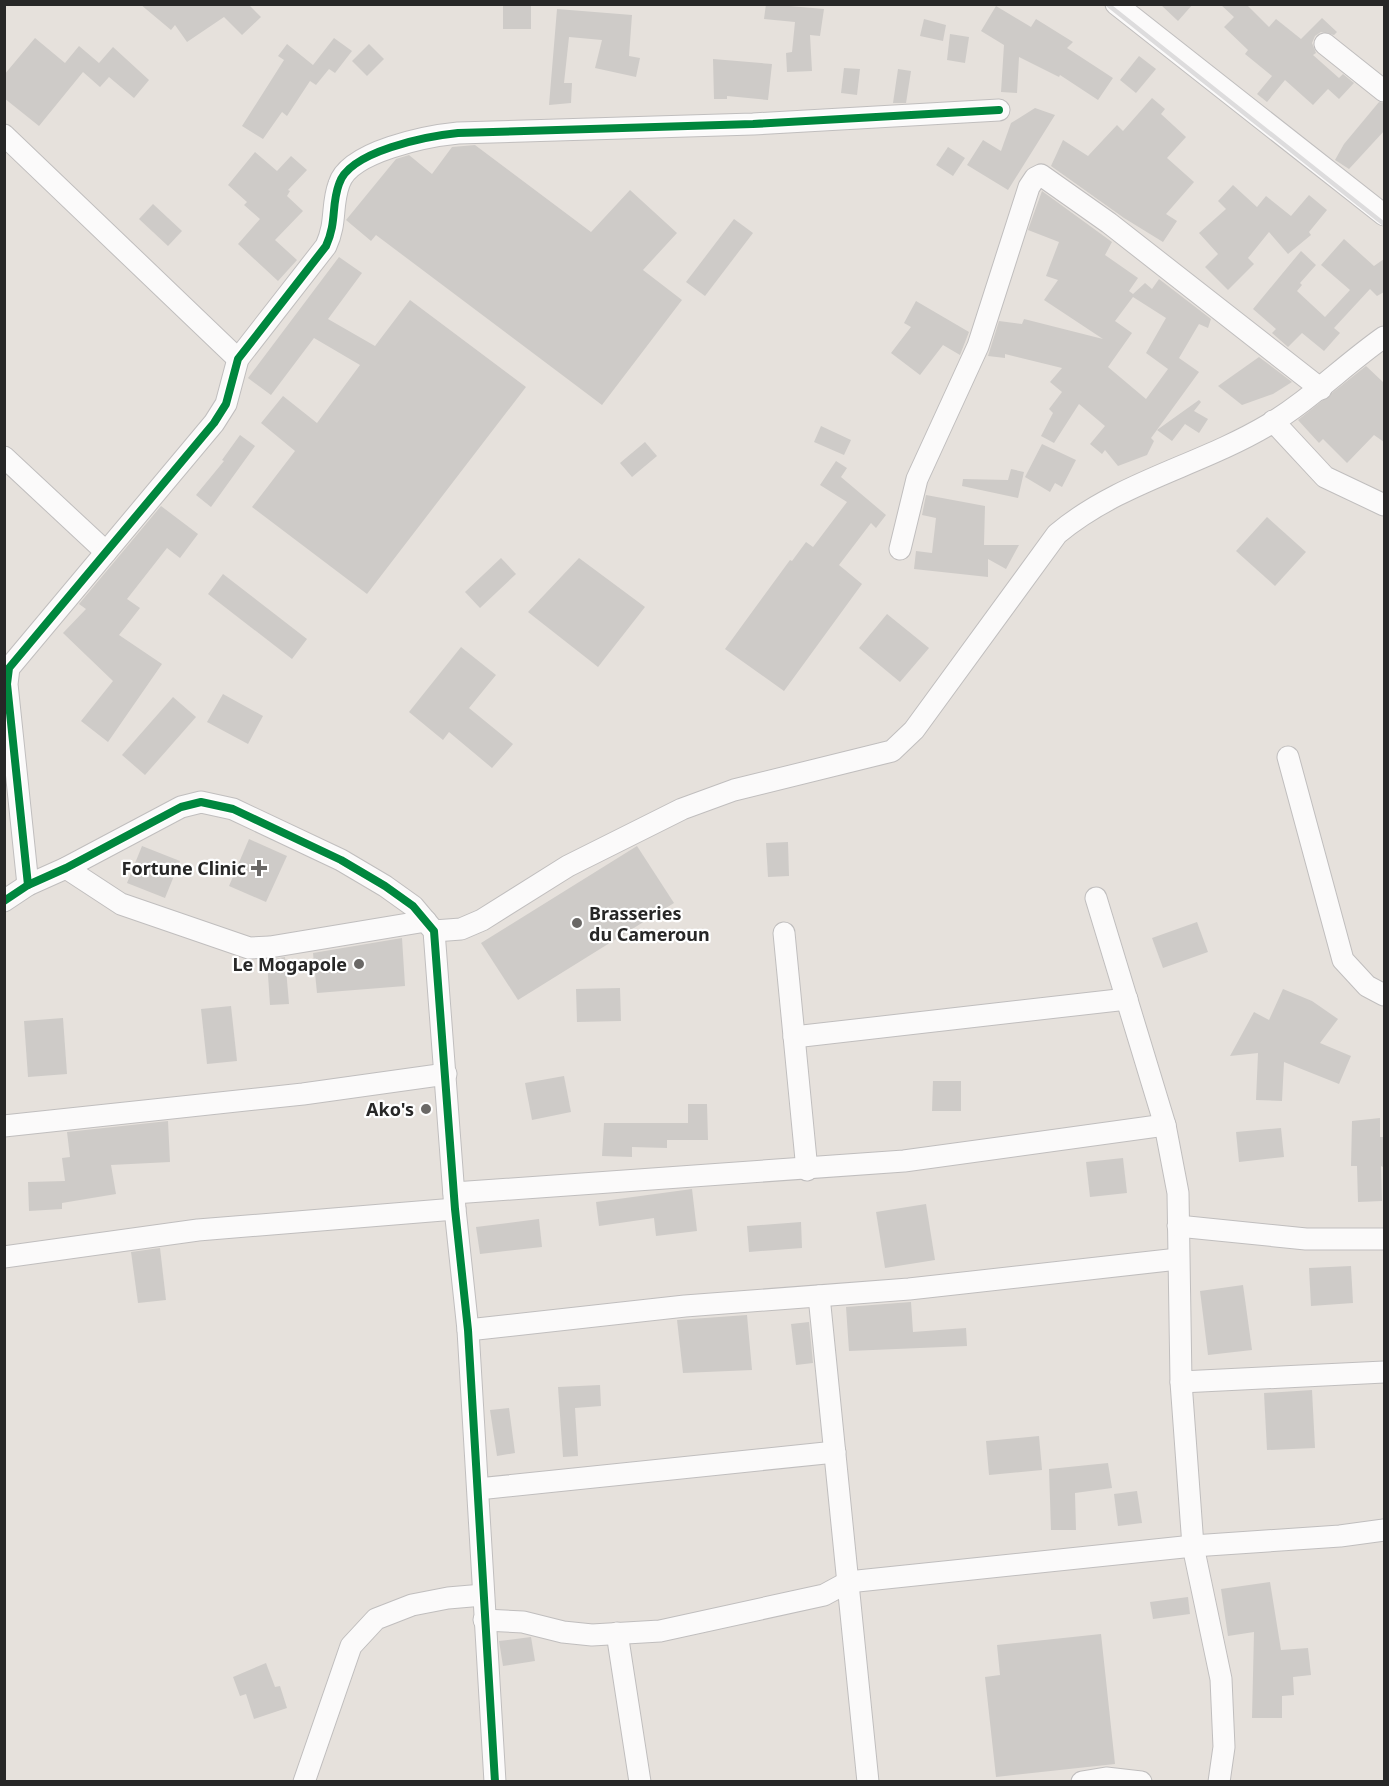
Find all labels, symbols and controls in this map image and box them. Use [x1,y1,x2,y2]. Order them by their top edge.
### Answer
place label: Fortune Clinic [122,856,246,880]
marker: Fortune Clinic [250,859,268,877]
place label: Brasseries du Cameroun [589,901,710,946]
marker: Brasseries du Cameroun [570,916,584,930]
place label: Le Mogapole [232,952,347,976]
marker: Le Mogapole [352,957,366,971]
place label: Ako's [366,1097,414,1121]
marker: Ako's [419,1102,433,1116]

